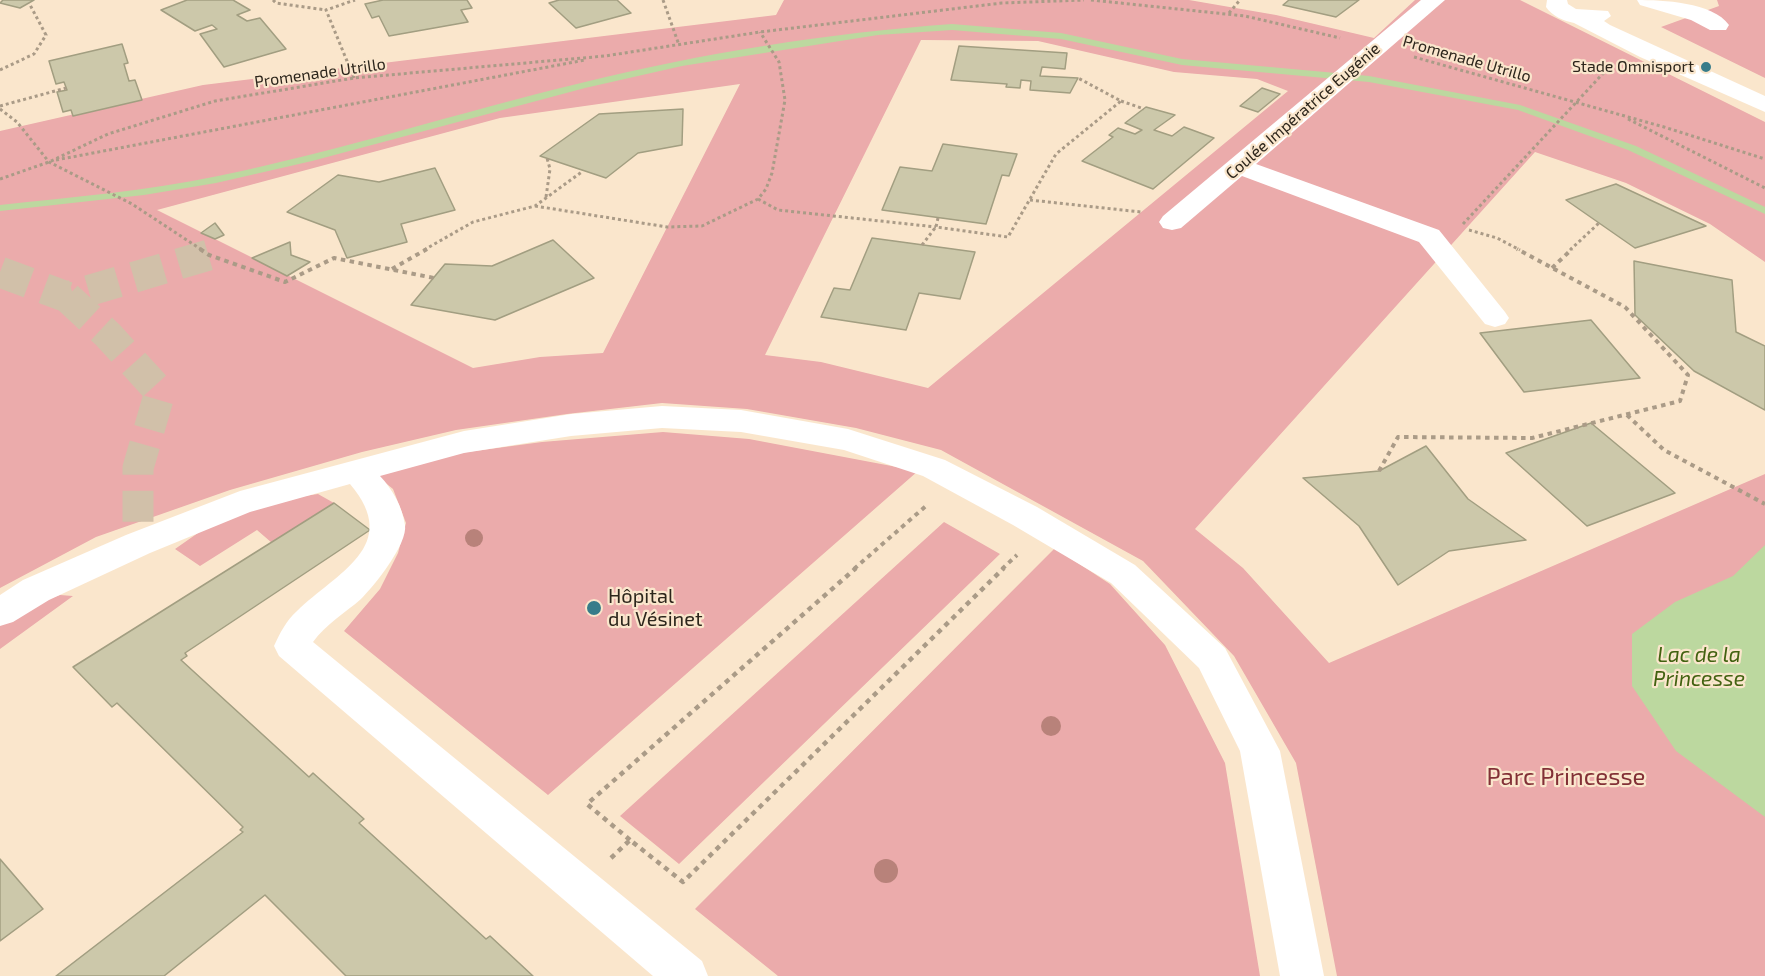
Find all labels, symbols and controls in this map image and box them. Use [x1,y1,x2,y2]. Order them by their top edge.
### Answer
street label: Promenade Utrillo [1401,32,1533,86]
street label: Coulée Impératrice Eugénie [1222,39,1384,183]
street label: Promenade Utrillo [253,54,387,92]
place label: Stade Omnisport [1572,57,1694,77]
marker: Stade Omnisport [1699,60,1713,74]
place label: Hôpital du Vésinet [608,584,703,631]
marker: Hôpital du Vésinet [585,599,603,617]
water label: Lac de la Princesse [1653,642,1745,692]
park label: Parc Princesse [1486,763,1646,791]

